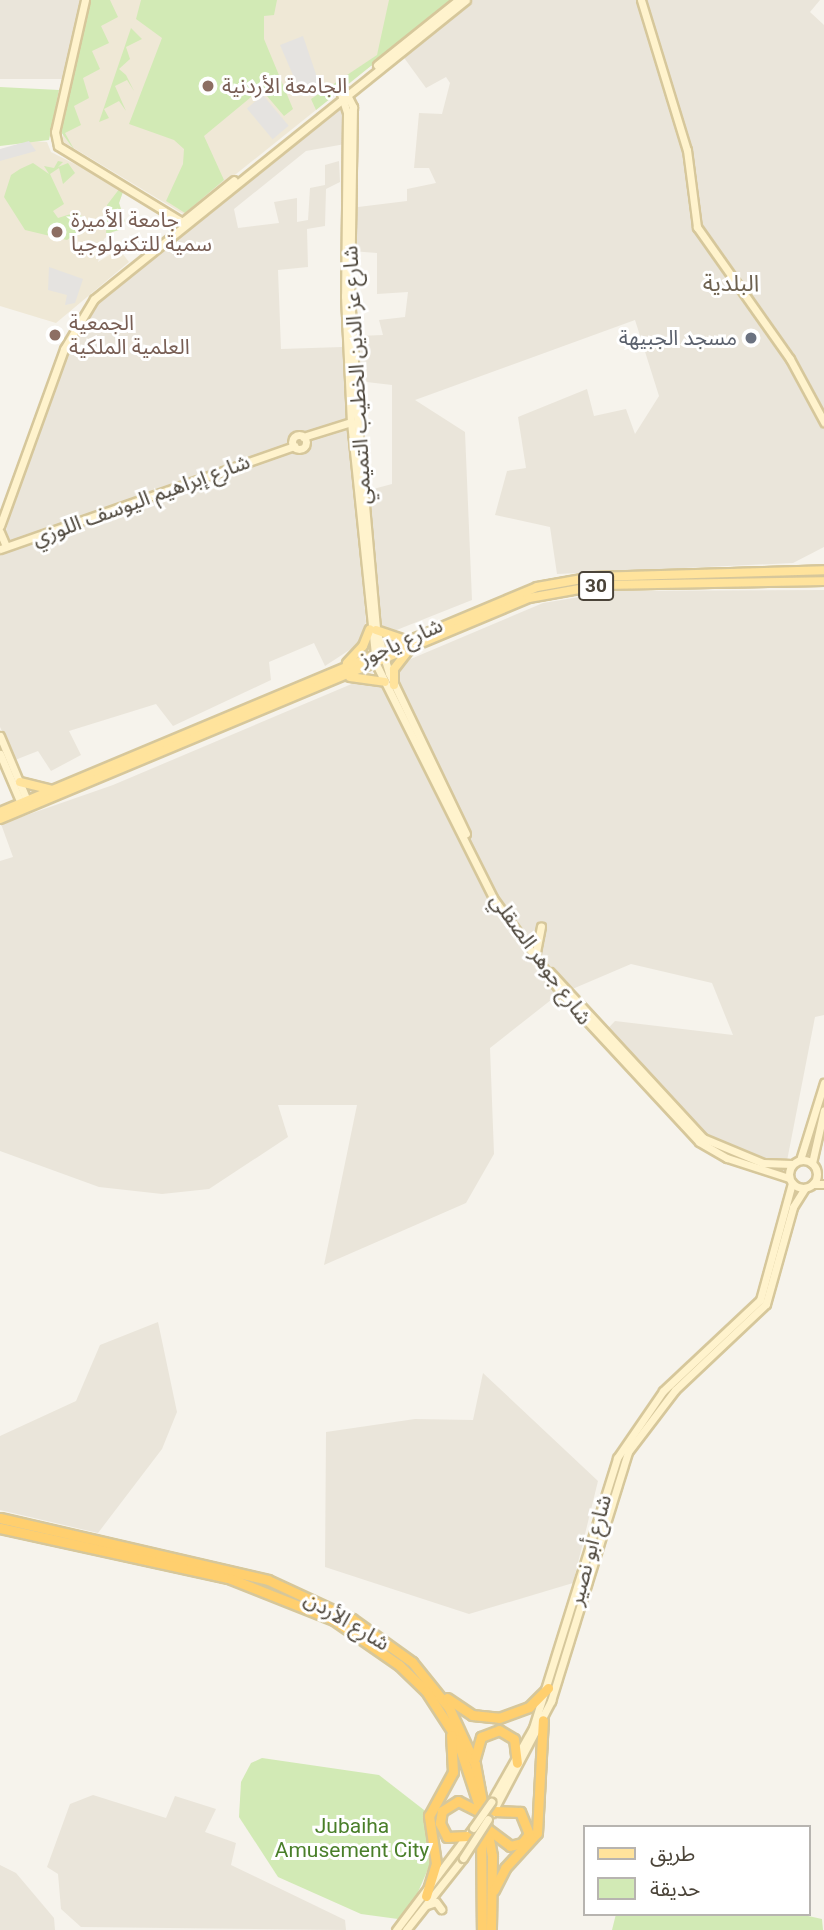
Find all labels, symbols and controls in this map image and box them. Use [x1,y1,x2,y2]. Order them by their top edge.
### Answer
place label: الجامعة الأردنية [222,73,347,99]
marker: الجامعة الأردنية [200,78,216,94]
place label: جامعة الأميرة سمية للتكنولوجيا [71,207,212,257]
marker: جامعة الأميرة سمية للتكنولوجيا [49,224,65,240]
street label: شارع عز الدين الخطيب التميمي [338,245,376,505]
district label: البلدية [703,270,759,298]
place label: الجمعية العلمية الملكية [69,310,190,360]
place label: مسجد الجبيهة [619,325,737,351]
marker: الجمعية العلمية الملكية [47,327,63,343]
marker: مسجد الجبيهة [743,330,759,346]
street label: شارع إبراهيم اليوسف اللوزي [29,449,253,551]
road number: 30 [577,570,615,601]
street label: شارع ياجوز [355,612,447,672]
street label: شارع جوهر الصقلي [485,888,597,1030]
street label: شارع أبو نصير [563,1492,617,1608]
street label: شارع الأردن [300,1586,394,1656]
park label: Jubaiha Amusement City [275,1813,429,1863]
legend [582,1825,810,1916]
text: طريق [650,1842,695,1866]
text: حديقة [650,1877,700,1901]

